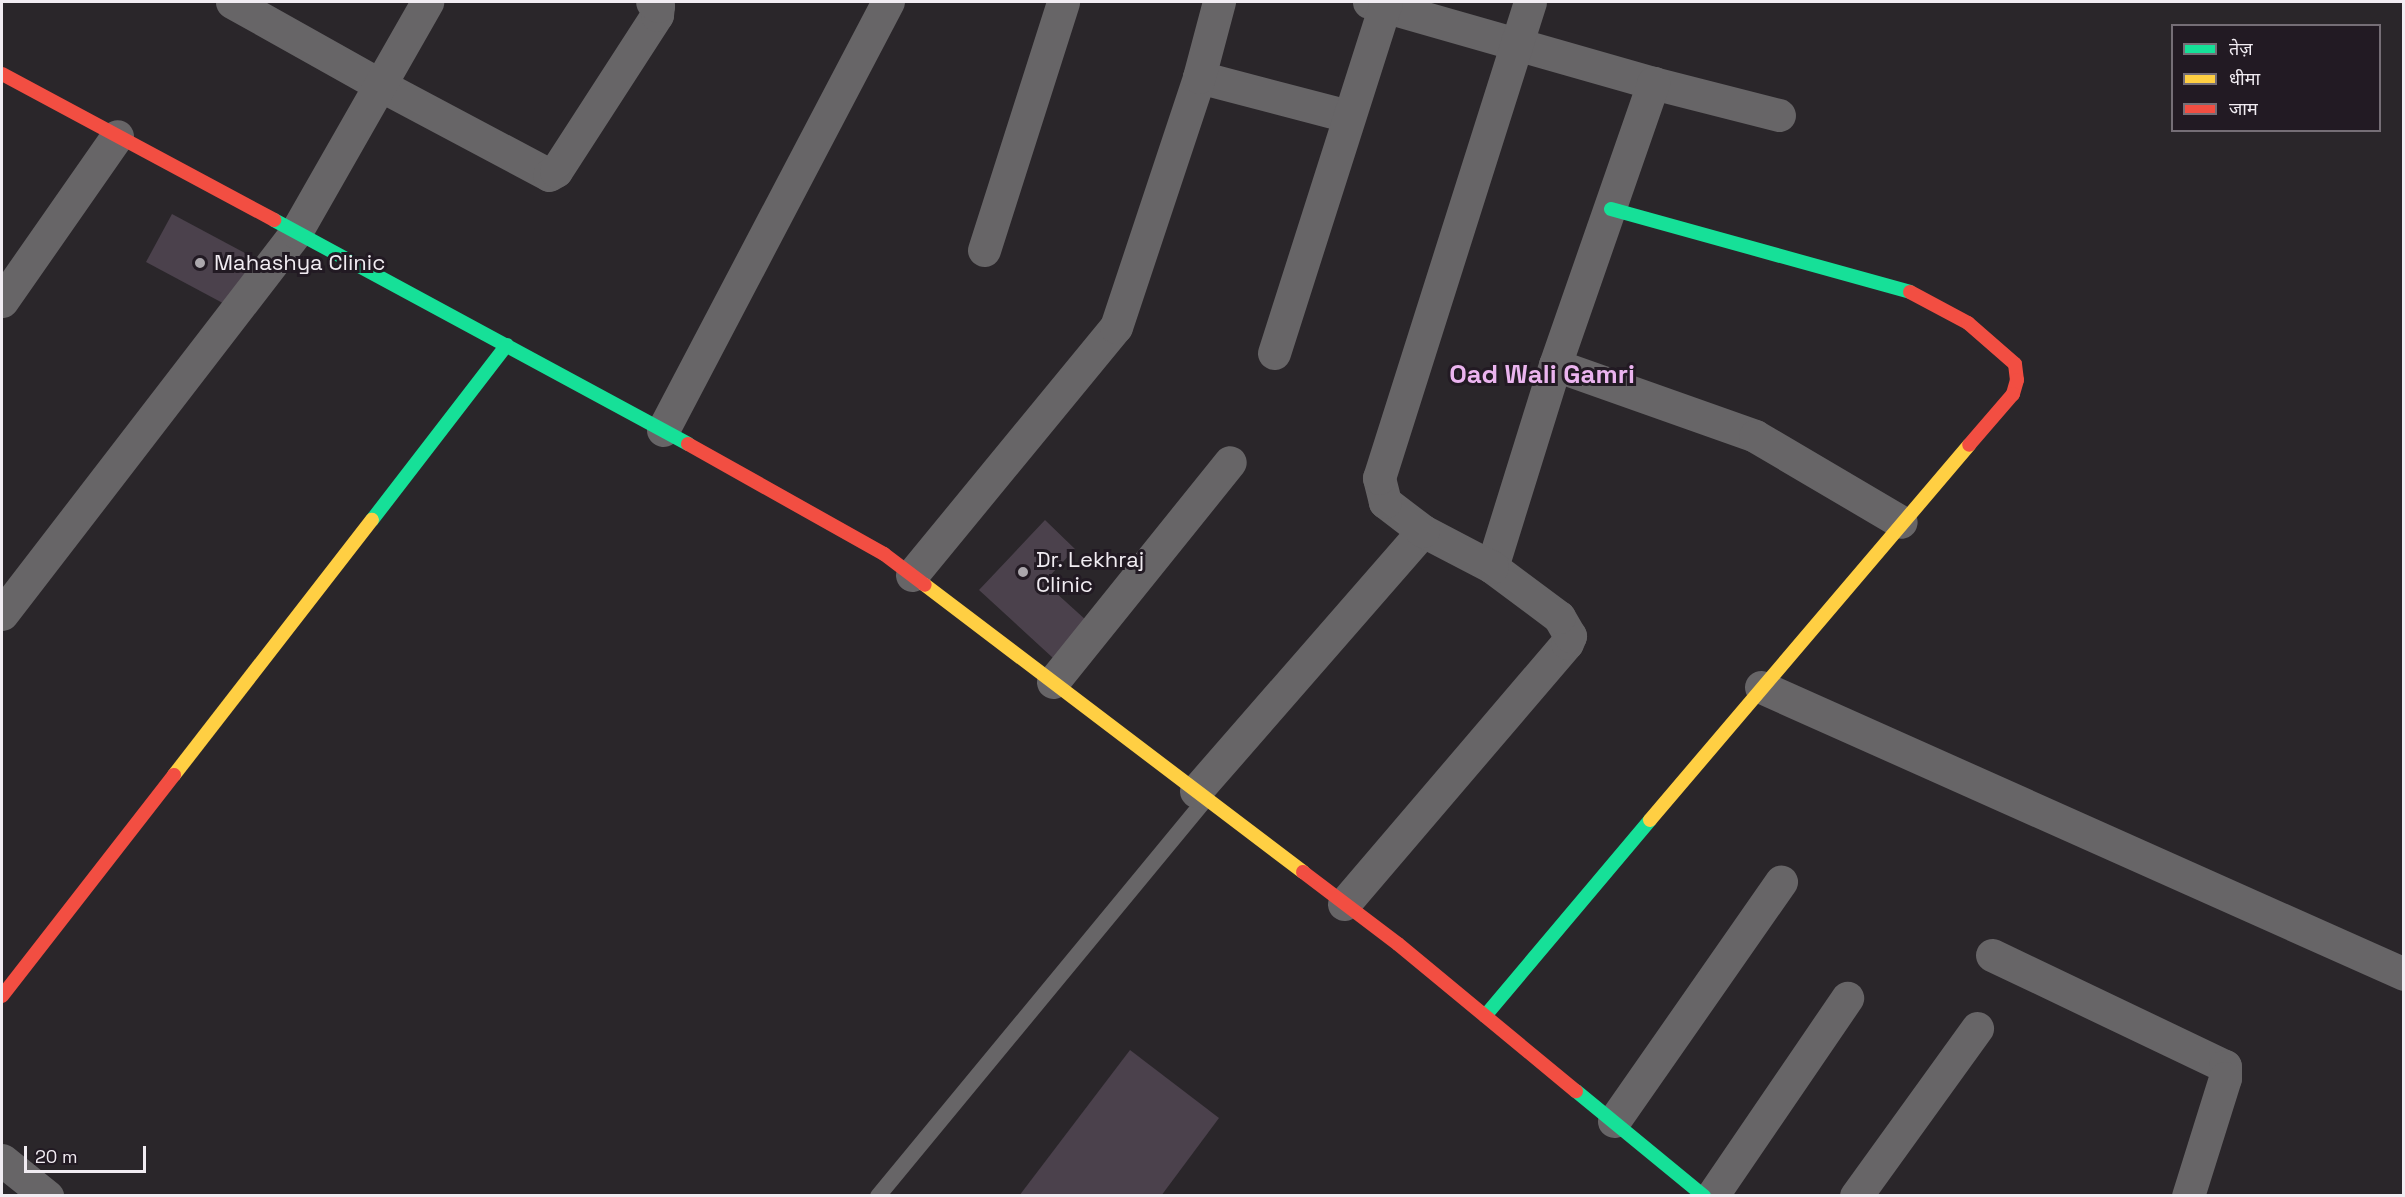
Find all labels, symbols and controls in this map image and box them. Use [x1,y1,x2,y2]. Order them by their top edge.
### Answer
legend [2171,24,2381,132]
text: तेज़ [2229,37,2253,60]
text: धीमा [2229,67,2260,90]
text: जाम [2229,97,2258,120]
place label: Mahashya Clinic [214,250,385,276]
marker: Mahashya Clinic [191,254,209,272]
district label: Oad Wali Gamri [1449,359,1635,391]
place label: Dr. Lekhraj Clinic [1036,546,1145,598]
marker: Dr. Lekhraj Clinic [1014,563,1032,581]
scale bar [27,1134,148,1172]
text: 20 m [35,1145,78,1168]

